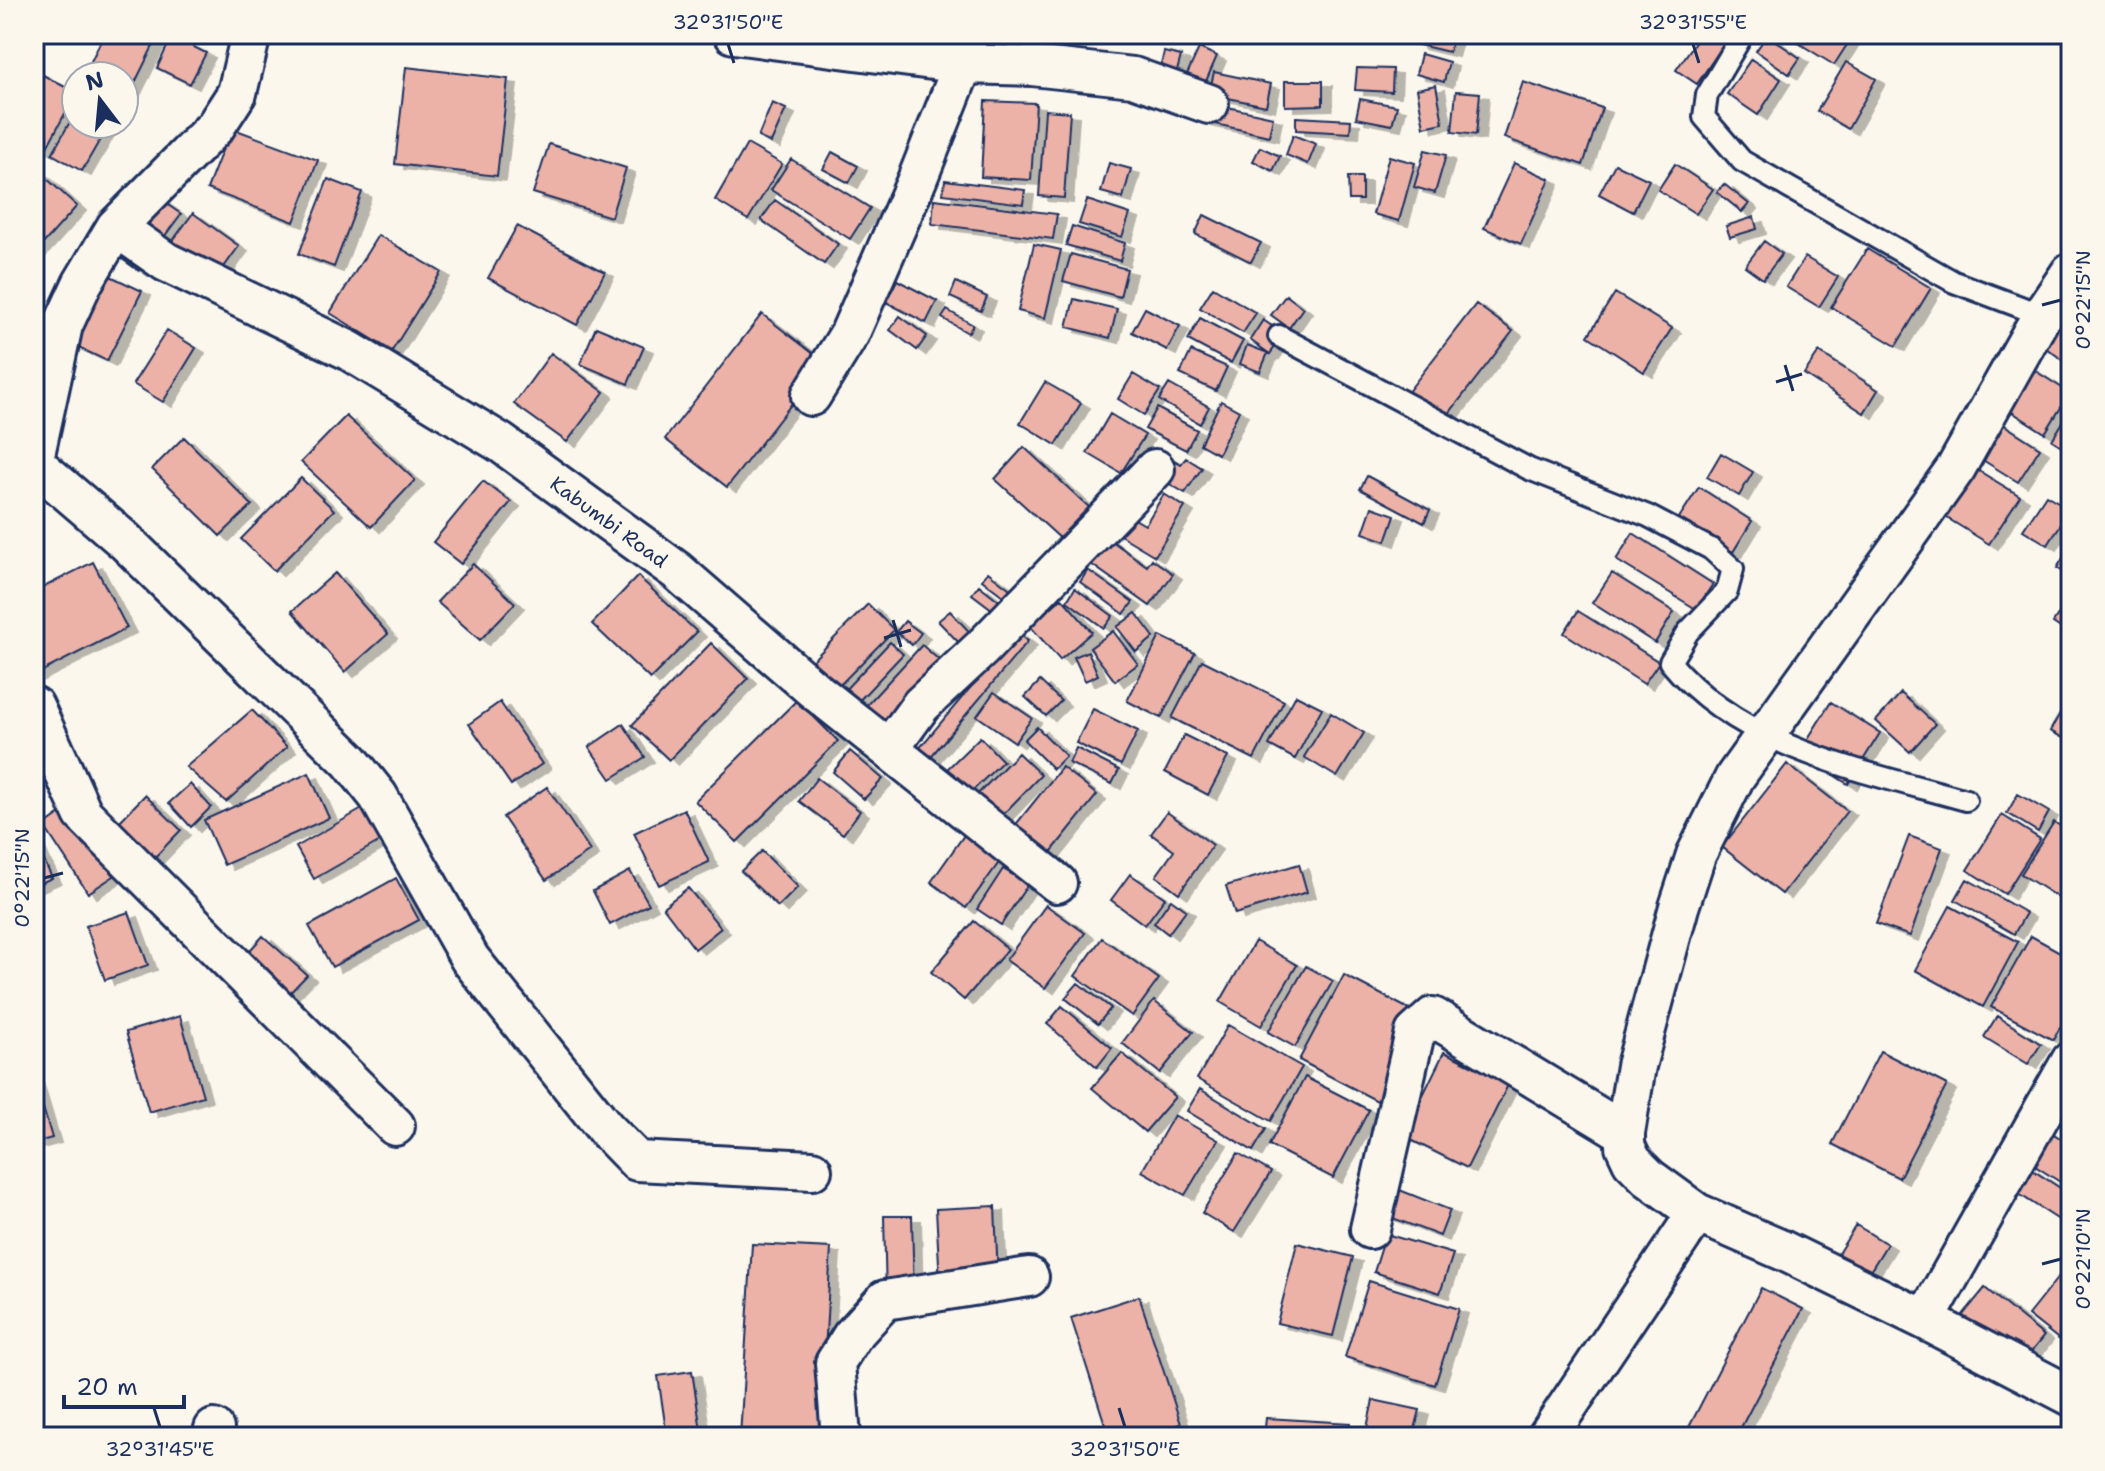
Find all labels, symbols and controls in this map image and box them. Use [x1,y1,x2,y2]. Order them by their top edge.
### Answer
text: 32°31'50"E [673,9,783,35]
text: 32°31'55"E [1639,9,1747,35]
north arrow [60,60,140,140]
text: N [82,65,107,98]
text: 0°22'15"N [2070,250,2096,350]
street label: Kabumbi Road [545,470,673,574]
text: 0°22'15"N [9,828,35,928]
text: 0°22'10"N [2070,1208,2096,1310]
scale bar [64,1359,184,1409]
text: 20 m [76,1371,138,1403]
text: 32°31'45"E [106,1436,214,1462]
text: 32°31'50"E [1070,1436,1180,1462]

